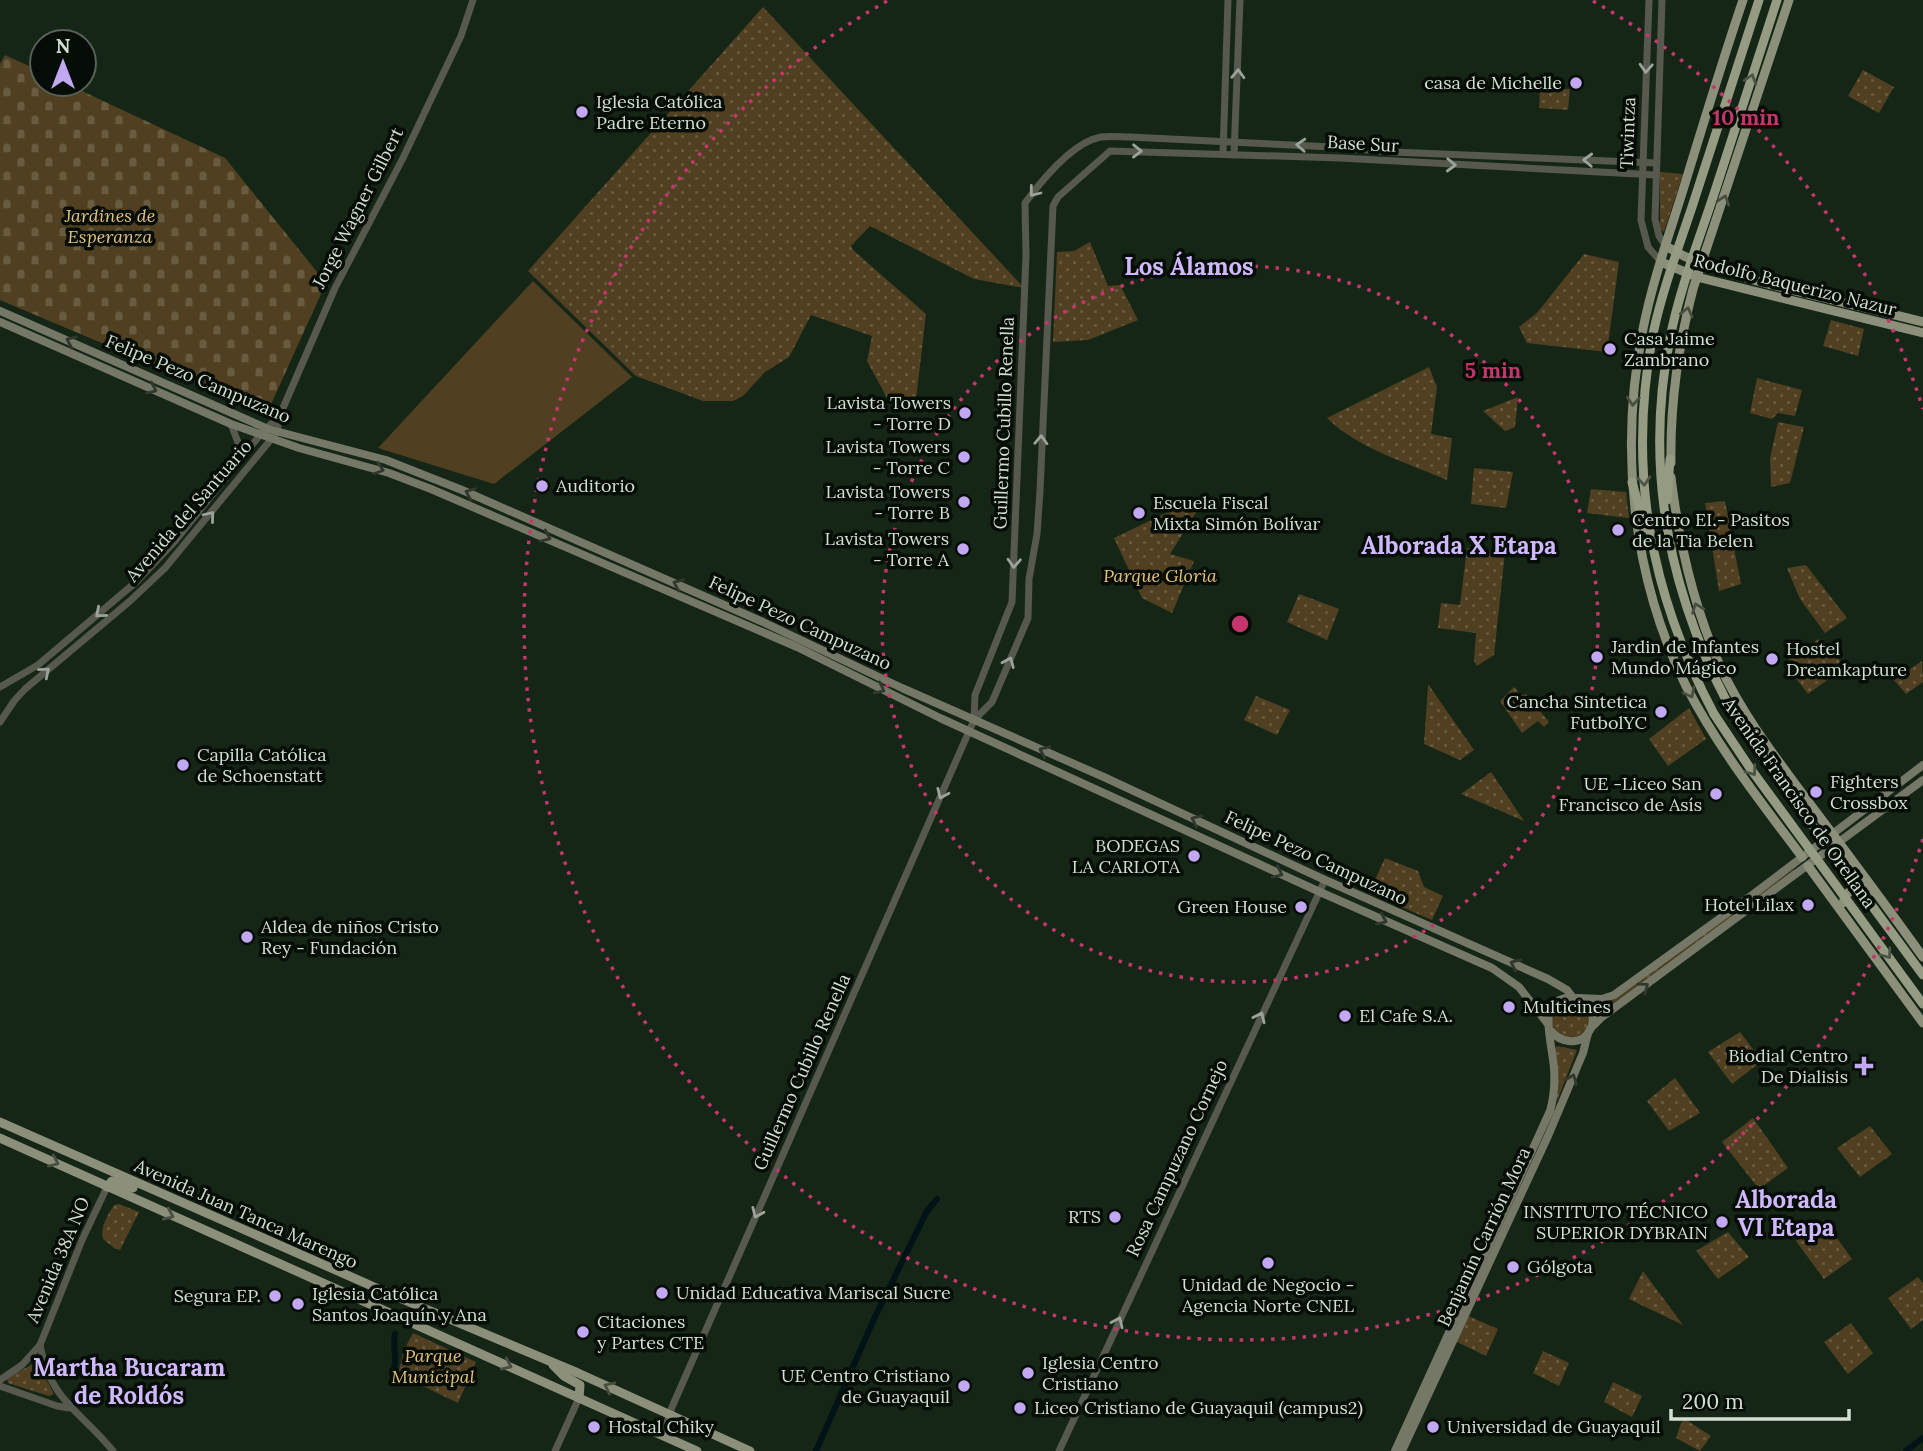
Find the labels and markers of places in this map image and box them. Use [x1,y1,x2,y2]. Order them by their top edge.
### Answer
place label: casa de Michelle [1424,71,1562,94]
marker: casa de Michelle [1568,75,1584,91]
place label: Iglesia Católica Padre Eterno [596,90,722,134]
marker: Iglesia Católica Padre Eterno [574,104,590,120]
place label: Casa Jaime Zambrano [1624,327,1715,371]
marker: Casa Jaime Zambrano [1602,341,1618,357]
place label: Lavista Towers - Torre D [827,391,951,435]
marker: Lavista Towers - Torre D [957,405,973,421]
place label: Lavista Towers - Torre C [826,435,950,479]
marker: Lavista Towers - Torre C [956,449,972,465]
place label: Auditorio [555,474,635,497]
marker: Auditorio [534,478,550,494]
place label: Lavista Towers - Torre B [826,480,950,524]
place label: Escuela Fiscal Mixta Simón Bolívar [1153,491,1320,535]
marker: Lavista Towers - Torre B [956,494,972,510]
marker: Escuela Fiscal Mixta Simón Bolívar [1131,505,1147,521]
place label: Centro EI.- Pasitos de la Tia Belen [1632,508,1790,552]
marker: Centro EI.- Pasitos de la Tia Belen [1610,522,1626,538]
place label: Lavista Towers - Torre A [825,527,950,571]
marker: Lavista Towers - Torre A [955,541,971,557]
centre of rings [1228,612,1252,636]
place label: Jardin de Infantes Mundo Mágico [1610,635,1759,679]
place label: Hostel Dreamkapture [1786,637,1907,681]
marker: Jardin de Infantes Mundo Mágico [1589,649,1605,665]
marker: Hostel Dreamkapture [1764,651,1780,667]
place label: Cancha Sintetica FutbolYC [1506,690,1647,734]
marker: Cancha Sintetica FutbolYC [1653,704,1669,720]
place label: Capilla Católica de Schoenstatt [197,743,327,787]
marker: Capilla Católica de Schoenstatt [175,757,191,773]
place label: Fighters Crossbox [1830,770,1908,814]
place label: UE -Liceo San Francisco de Asís [1558,772,1702,816]
marker: Fighters Crossbox [1808,784,1824,800]
marker: UE -Liceo San Francisco de Asís [1708,786,1724,802]
place label: BODEGAS LA CARLOTA [1072,834,1181,878]
marker: BODEGAS LA CARLOTA [1186,848,1202,864]
place label: Hotel Lilax [1704,893,1794,916]
place label: Green House [1178,895,1287,918]
marker: Hotel Lilax [1800,897,1816,913]
marker: Green House [1293,899,1309,915]
place label: Aldea de niños Cristo Rey - Fundación [260,915,439,959]
marker: Aldea de niños Cristo Rey - Fundación [239,929,255,945]
place label: Multicines [1523,995,1611,1018]
marker: Multicines [1501,999,1517,1015]
place label: El Cafe S.A. [1359,1004,1453,1027]
marker: El Cafe S.A. [1337,1008,1353,1024]
place label: Biodial Centro De Dialisis [1728,1044,1848,1088]
marker: Biodial Centro De Dialisis [1854,1056,1874,1076]
place label: INSTITUTO TÉCNICO SUPERIOR DYBRAIN [1523,1200,1708,1244]
place label: RTS [1068,1205,1101,1228]
marker: RTS [1107,1209,1123,1225]
marker: INSTITUTO TÉCNICO SUPERIOR DYBRAIN [1714,1214,1730,1230]
marker: Unidad de Negocio - Agencia Norte CNEL [1260,1255,1276,1271]
place label: Gólgota [1527,1255,1593,1278]
marker: Gólgota [1505,1259,1521,1275]
place label: Unidad de Negocio - Agencia Norte CNEL [1181,1273,1354,1317]
place label: Unidad Educativa Mariscal Sucre [676,1281,951,1304]
place label: Iglesia Católica Santos Joaquín y Ana [312,1282,487,1326]
place label: Segura EP. [174,1284,261,1307]
marker: Unidad Educativa Mariscal Sucre [654,1285,670,1301]
marker: Segura EP. [267,1288,283,1304]
marker: Iglesia Católica Santos Joaquín y Ana [290,1296,306,1312]
place label: Citaciones y Partes CTE [597,1310,704,1354]
marker: Citaciones y Partes CTE [575,1324,591,1340]
place label: Iglesia Centro Cristiano [1042,1351,1159,1395]
place label: UE Centro Cristiano de Guayaquil [781,1364,950,1408]
marker: Iglesia Centro Cristiano [1020,1365,1036,1381]
marker: UE Centro Cristiano de Guayaquil [956,1378,972,1394]
place label: Liceo Cristiano de Guayaquil (campus2) [1034,1396,1363,1419]
marker: Liceo Cristiano de Guayaquil (campus2) [1012,1400,1028,1416]
place label: Hostal Chiky [608,1415,714,1438]
place label: Universidad de Guayaquil [1447,1415,1661,1438]
marker: Hostal Chiky [586,1419,602,1435]
marker: Universidad de Guayaquil [1425,1419,1441,1435]

